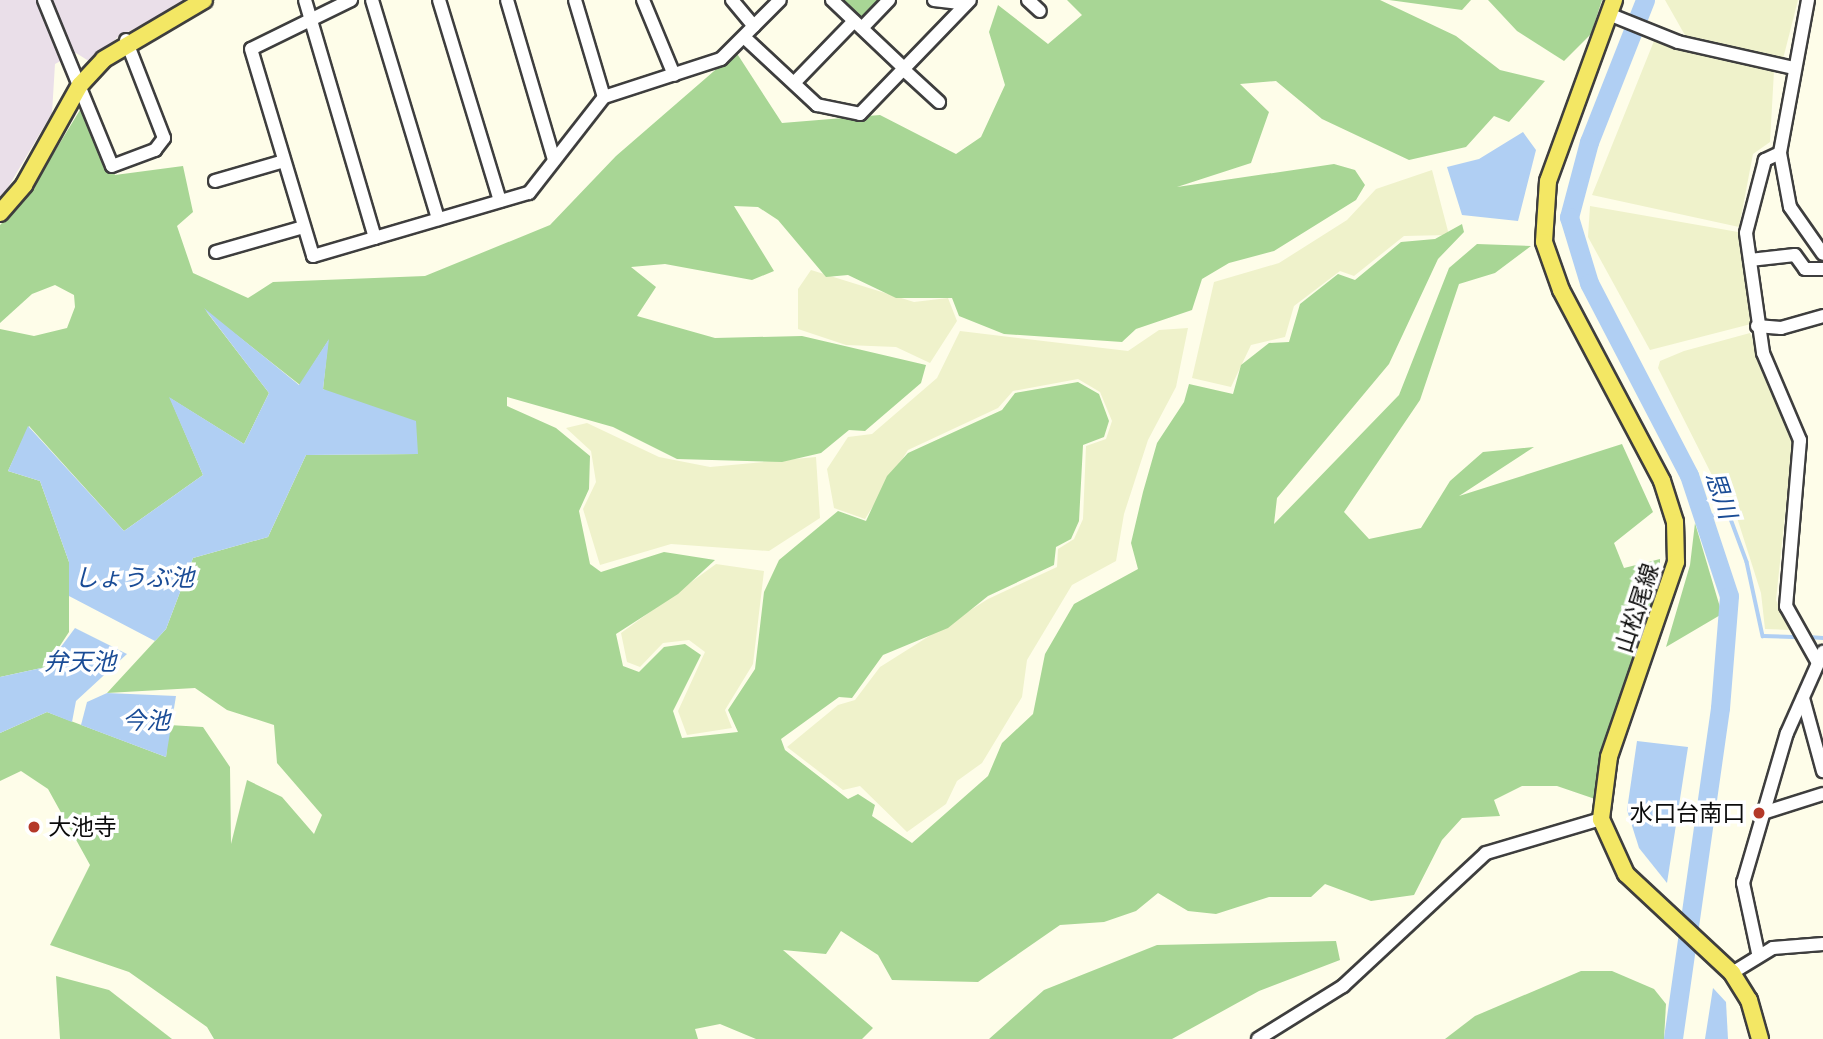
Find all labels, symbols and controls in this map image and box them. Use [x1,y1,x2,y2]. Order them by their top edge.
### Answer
water label: 思川 [1700,468,1742,522]
street label: 山松尾線 [1610,560,1664,656]
water label: しょうぶ池 [74,564,194,592]
water label: 弁天池 [44,648,116,676]
water label: 今池 [122,707,170,735]
place label: 水口台南口 [1630,799,1745,827]
marker: 水口台南口 [1751,805,1767,821]
place label: 大池寺 [48,813,117,841]
marker: 大池寺 [26,819,42,835]

